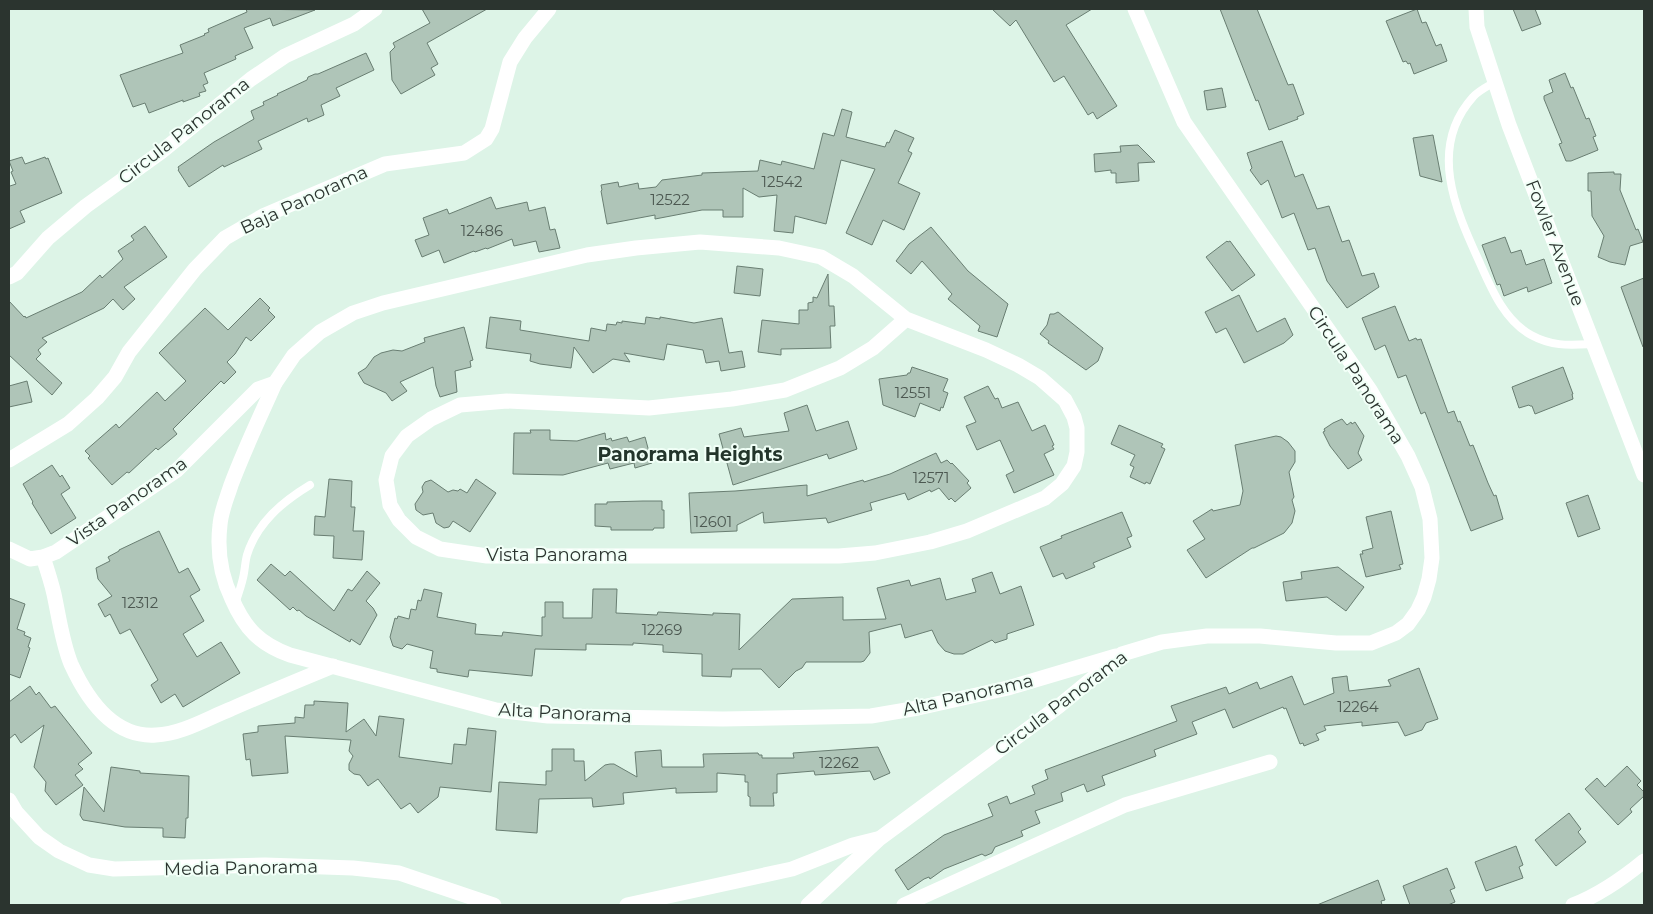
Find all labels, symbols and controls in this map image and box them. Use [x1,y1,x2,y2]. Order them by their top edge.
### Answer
street label: Circula Panorama [114,73,254,189]
street label: Baja Panorama [237,161,371,239]
house number: 12542 [762,172,802,191]
street label: Fowler Avenue [1521,177,1589,309]
house number: 12522 [650,190,690,209]
house number: 12486 [461,221,503,240]
street label: Circula Panorama [1303,302,1409,448]
house number: 12551 [895,383,931,402]
district label: Panorama Heights [597,443,783,466]
street label: Vista Panorama [63,452,191,552]
house number: 12571 [913,468,949,487]
house number: 12601 [694,512,732,531]
street label: Vista Panorama [486,544,628,566]
house number: 12312 [122,593,158,612]
house number: 12269 [642,620,682,639]
street label: Circula Panorama [990,646,1132,760]
street label: Alta Panorama [901,669,1035,721]
house number: 12264 [1337,697,1379,716]
street label: Alta Panorama [498,699,632,727]
house number: 12262 [819,753,859,772]
street label: Media Panorama [164,856,318,880]

